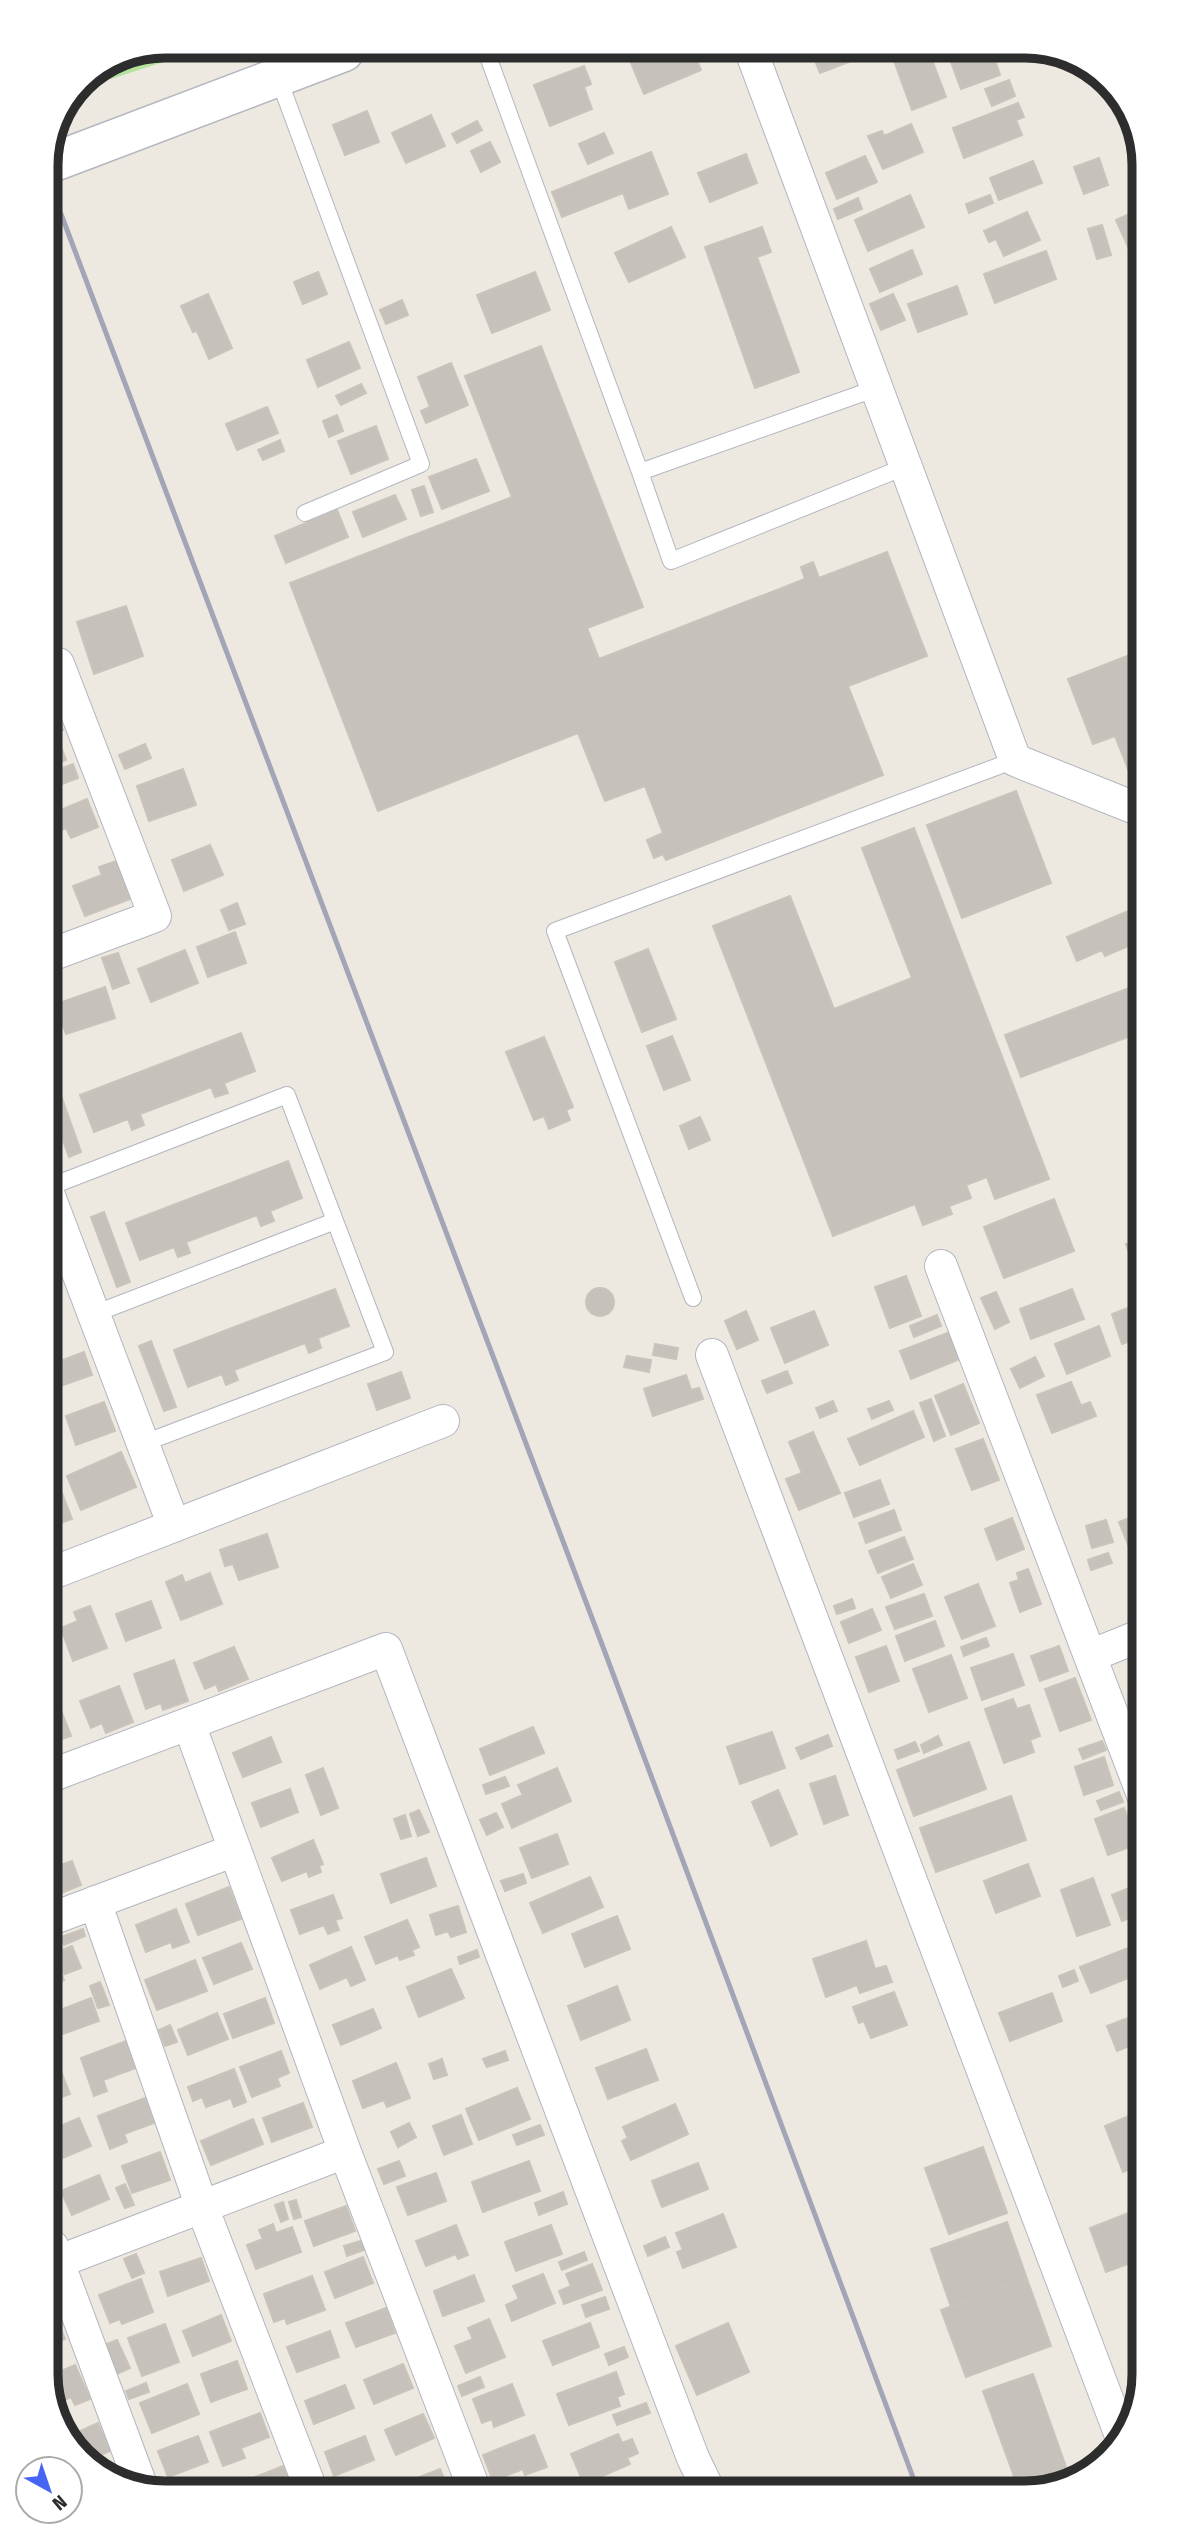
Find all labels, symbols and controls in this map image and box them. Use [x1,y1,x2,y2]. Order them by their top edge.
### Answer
north arrow [14,2455,84,2525]
text: N [48,2490,71,2515]

